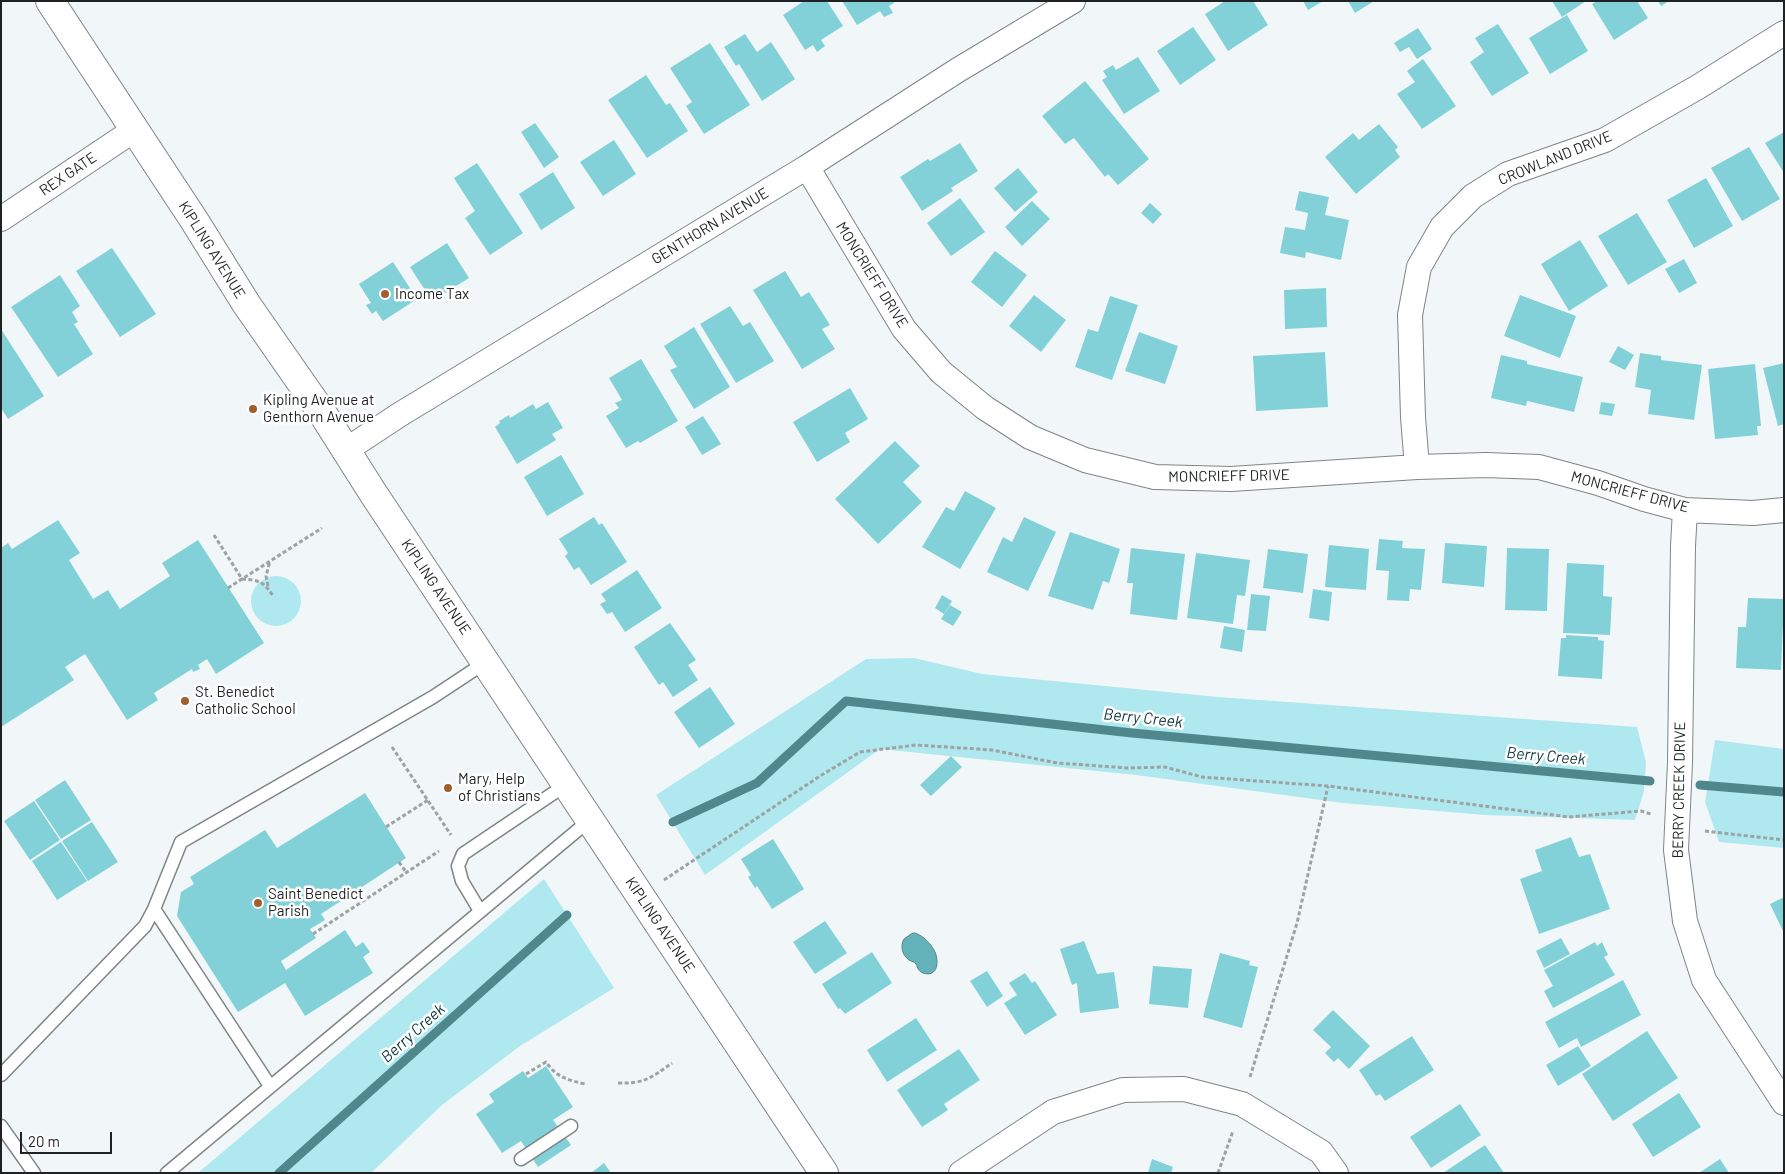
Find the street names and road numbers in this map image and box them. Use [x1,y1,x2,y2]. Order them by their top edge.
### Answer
street label: CROWLAND DRIVE [1495,127,1615,189]
street label: REX GATE [36,148,100,200]
street label: GENTHORN AVENUE [648,184,772,268]
street label: KIPLING AVENUE [175,198,249,302]
street label: MONCRIEFF DRIVE [832,219,912,331]
street label: MONCRIEFF DRIVE [1168,466,1290,486]
street label: MONCRIEFF DRIVE [1569,468,1691,516]
street label: KIPLING AVENUE [397,536,475,638]
street label: BERRY CREEK DRIVE [1669,721,1689,859]
street label: KIPLING AVENUE [621,874,699,976]

